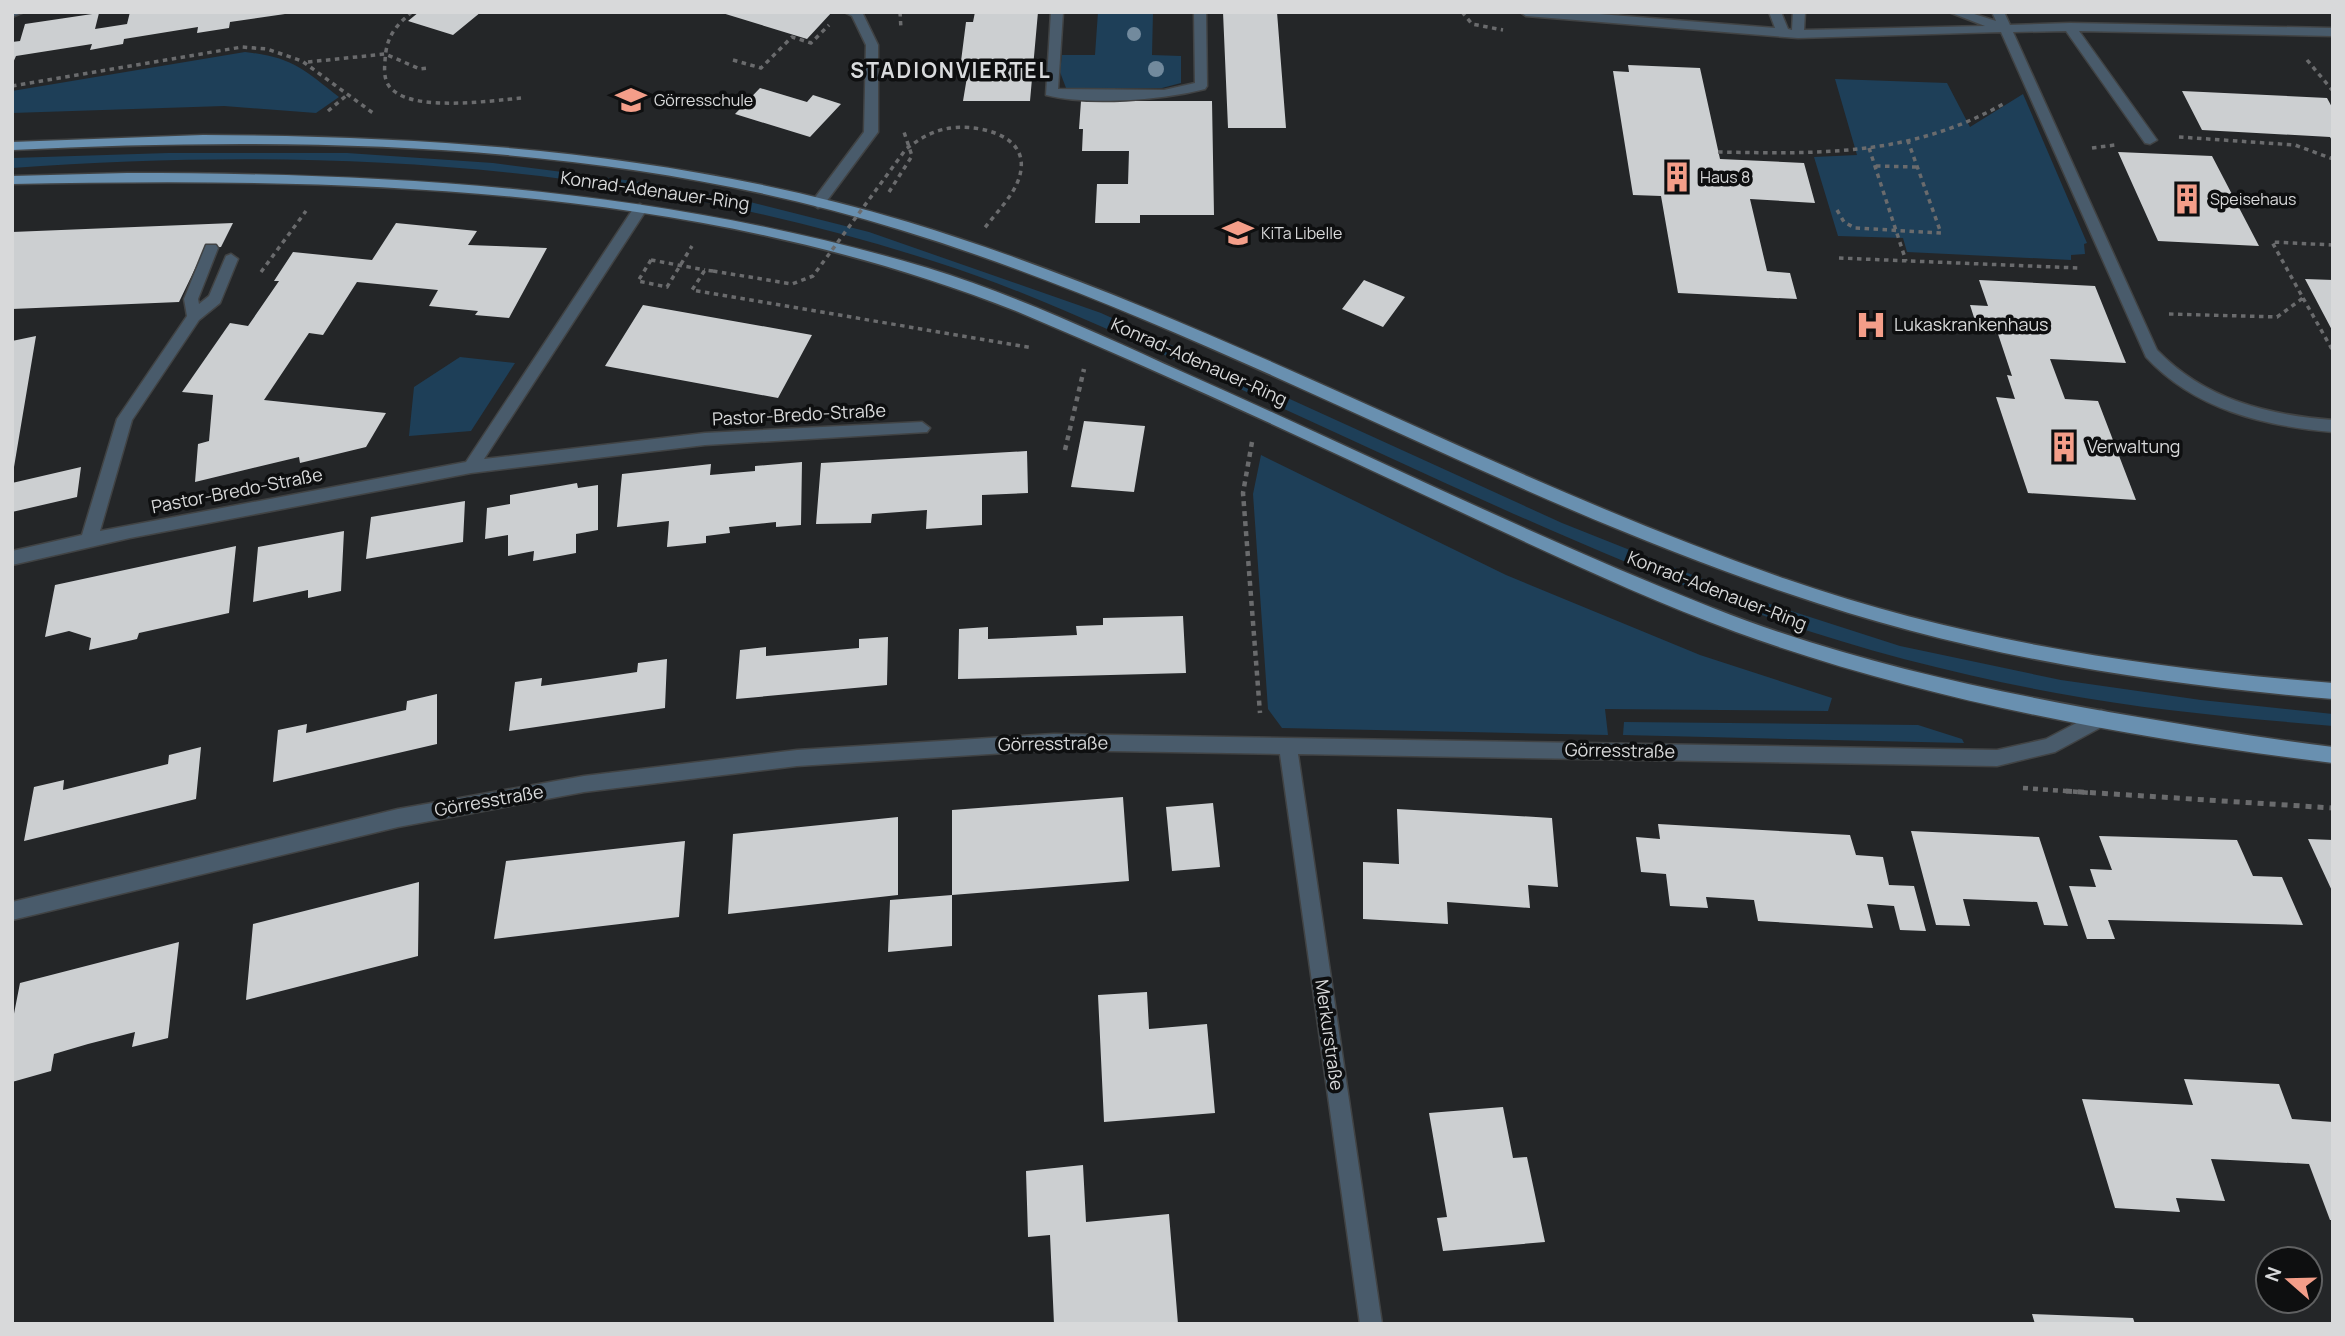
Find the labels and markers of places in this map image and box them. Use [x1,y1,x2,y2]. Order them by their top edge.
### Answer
school or university icon: Görresschule [614,83,648,117]
place label: Görresschule [654,89,753,111]
building icon: Haus 8 [1660,160,1694,194]
place label: Haus 8 [1700,166,1750,188]
building icon: Speisehaus [2170,182,2204,216]
place label: Speisehaus [2210,188,2296,210]
school or university icon: KiTa Libelle [1221,216,1255,250]
place label: KiTa Libelle [1261,222,1342,244]
hospital icon: Lukaskrankenhaus [1854,308,1888,342]
place label: Lukaskrankenhaus [1894,312,2049,336]
building icon: Verwaltung [2047,430,2081,464]
place label: Verwaltung [2087,434,2181,458]

